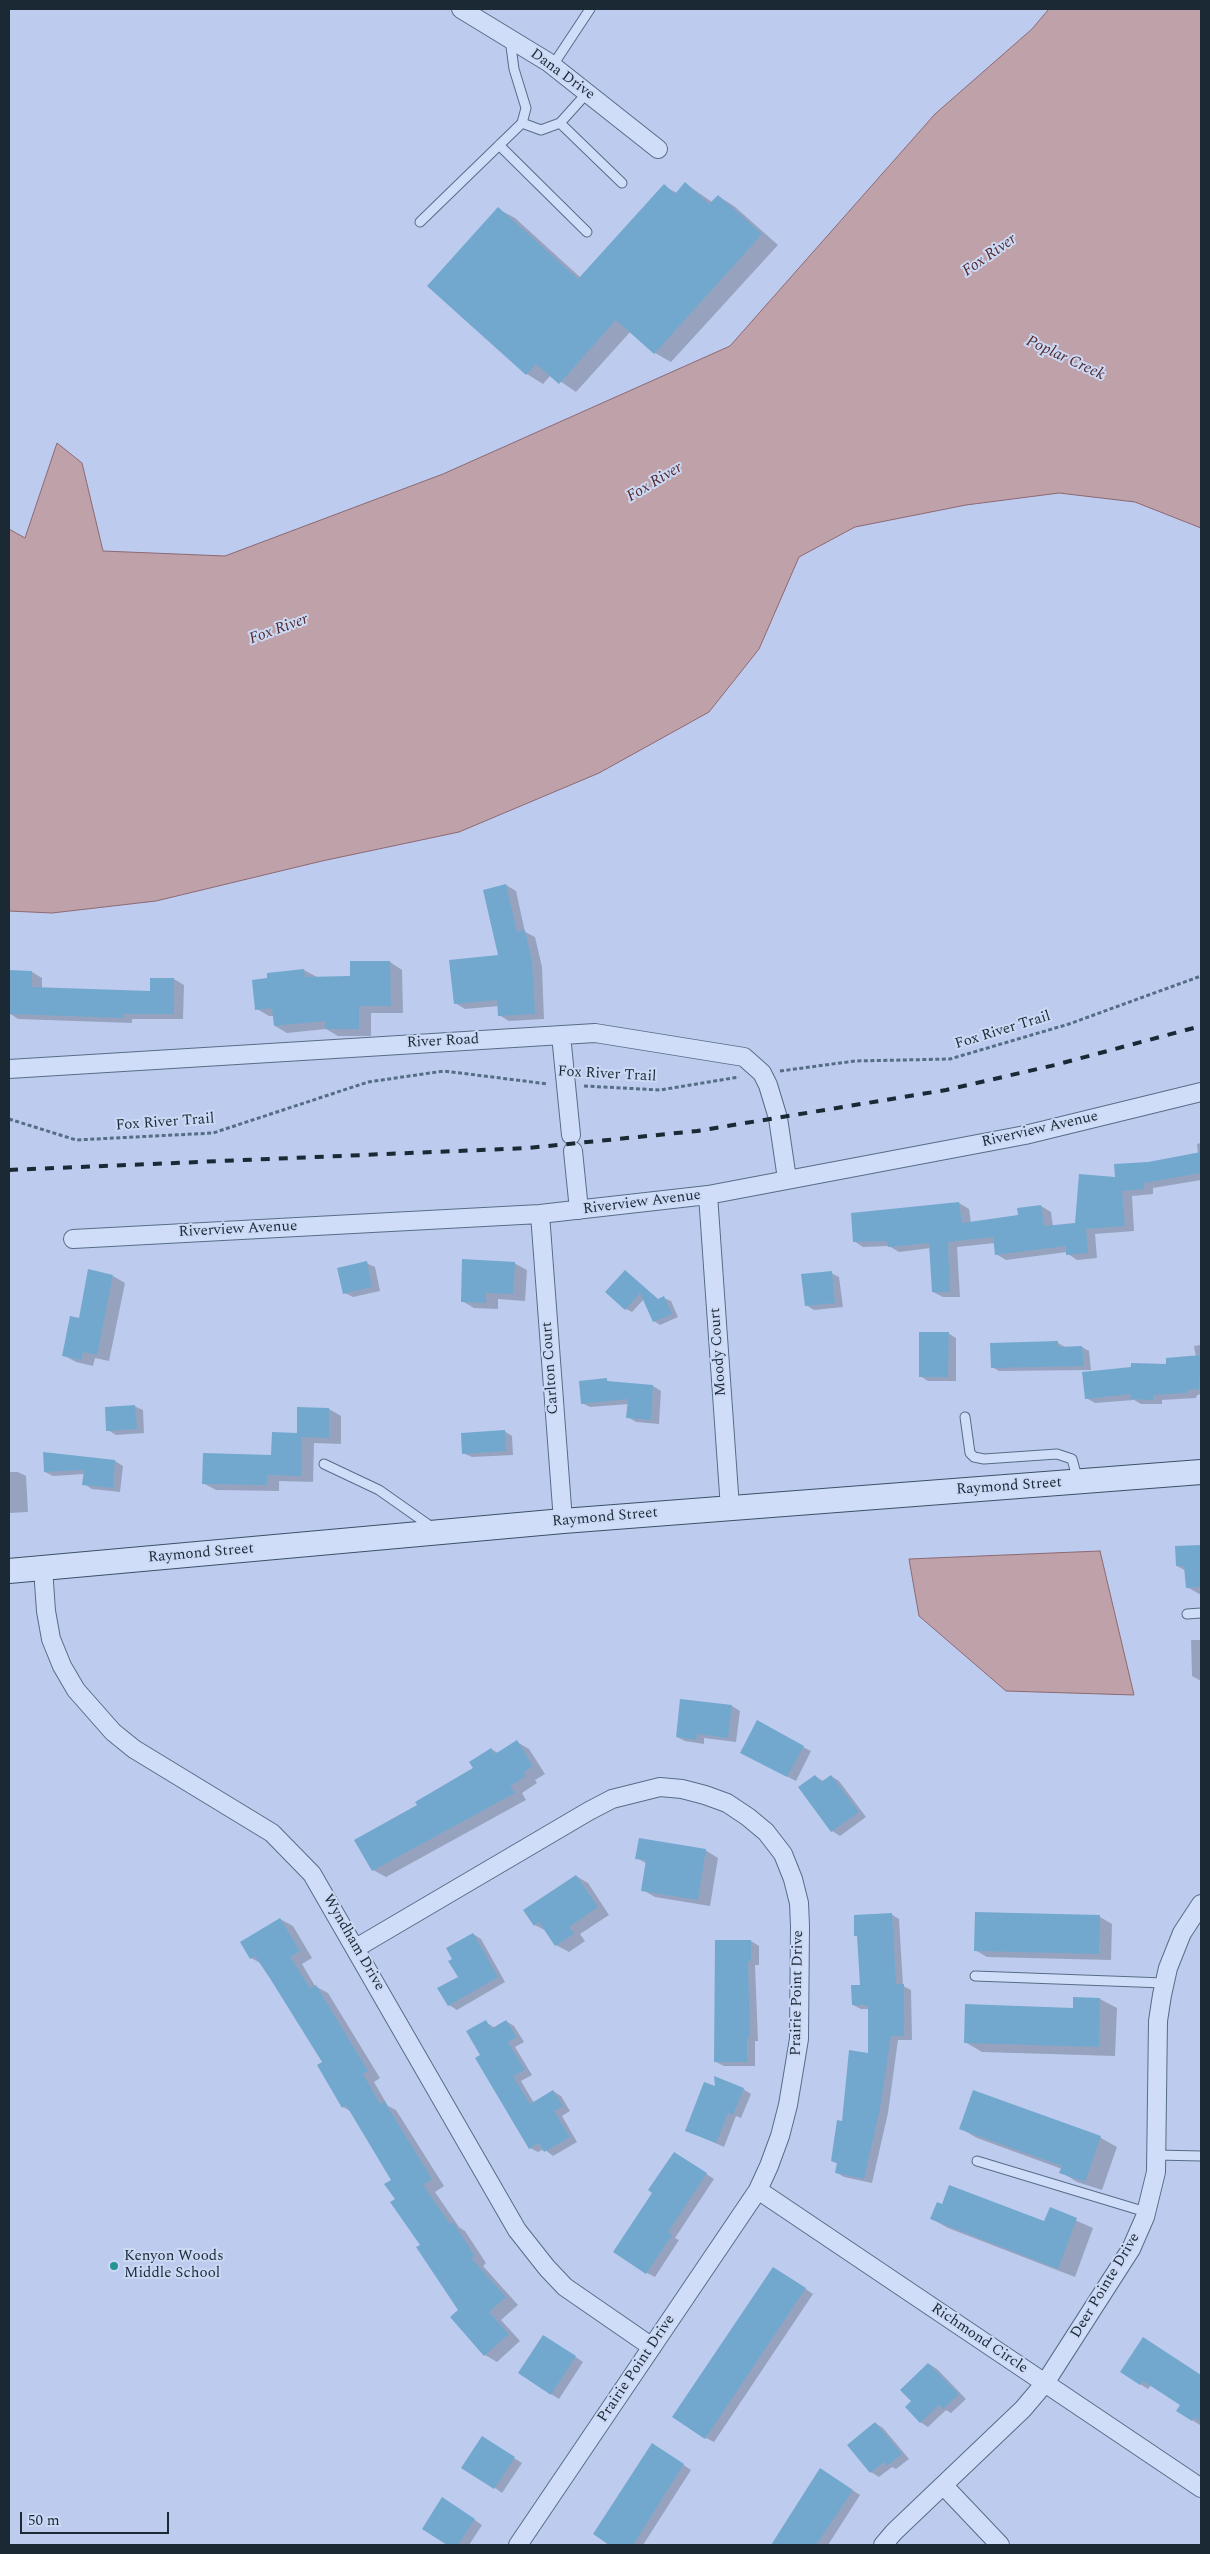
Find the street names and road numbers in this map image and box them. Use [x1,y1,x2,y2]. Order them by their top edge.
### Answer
street label: Dana Drive [526,46,598,104]
street label: Fox River Trail [953,1008,1053,1054]
street label: River Road [406,1031,480,1053]
street label: Fox River Trail [557,1063,657,1087]
street label: Riverview Avenue [980,1108,1100,1152]
street label: Fox River Trail [115,1111,215,1135]
street label: Riverview Avenue [582,1187,702,1219]
street label: Riverview Avenue [178,1218,298,1242]
street label: Moody Court [707,1307,731,1397]
street label: Carlton Court [539,1321,563,1415]
street label: Raymond Street [956,1474,1062,1500]
street label: Raymond Street [552,1504,658,1532]
street label: Raymond Street [148,1540,254,1568]
street label: Wyndham Drive [318,1892,388,1994]
street label: Prairie Point Drive [788,1930,808,2056]
street label: Deer Pointe Drive [1067,2230,1145,2342]
street label: Richmond Circle [927,2300,1031,2378]
street label: Prairie Point Drive [594,2312,680,2426]

